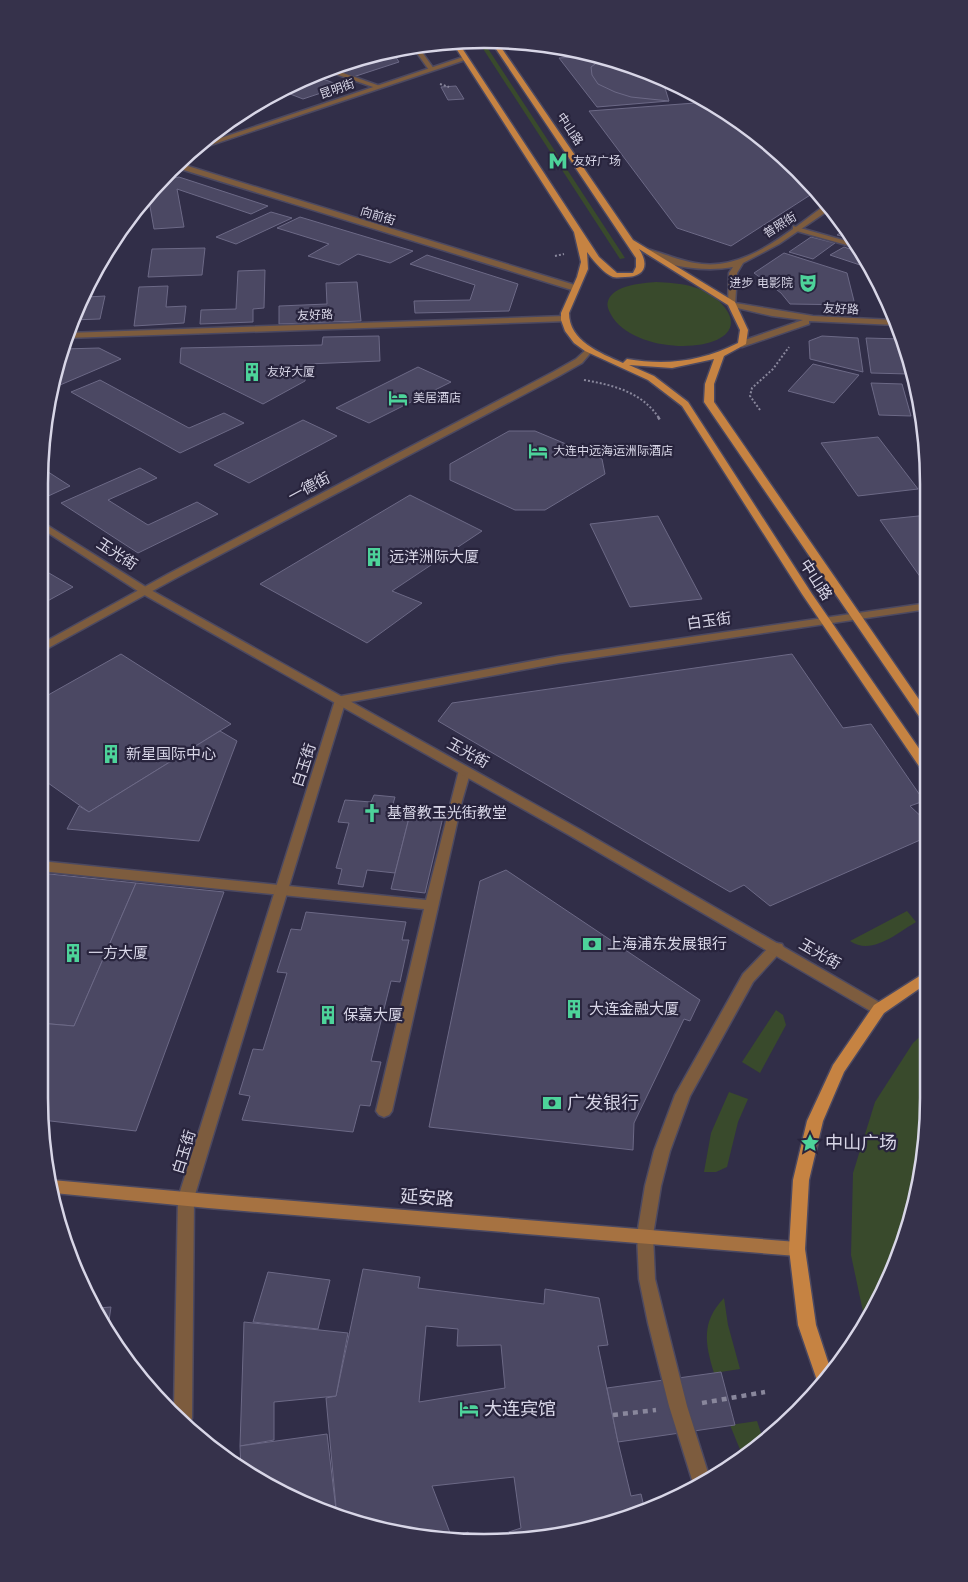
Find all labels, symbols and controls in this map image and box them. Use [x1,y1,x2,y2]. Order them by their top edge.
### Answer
street label: 昆明街 [317,76,356,101]
street label: 中山路 [554,110,587,148]
metro station icon: 友好广场 [547,150,569,172]
place label: 友好广场 [573,153,621,168]
street label: 向前街 [359,203,398,228]
street label: 普照街 [760,209,799,240]
theatre icon: 进步 电影院 [797,272,819,294]
place label: 进步 电影院 [730,275,793,290]
street label: 友好路 [823,300,859,317]
street label: 友好路 [297,306,333,323]
building icon: 友好大厦 [241,361,263,383]
place label: 友好大厦 [267,364,315,379]
hotel icon: 美居酒店 [387,387,409,409]
place label: 美居酒店 [413,390,461,405]
hotel icon: 大连中远海运洲际酒店 [527,440,549,462]
place label: 大连中远海运洲际酒店 [553,443,673,458]
street label: 一德街 [284,468,333,506]
street label: 玉光街 [93,533,141,574]
building icon: 远洋洲际大厦 [363,546,385,568]
place label: 远洋洲际大厦 [389,547,479,566]
street label: 中山路 [796,556,837,604]
street label: 白玉街 [685,608,733,633]
street label: 玉光街 [444,733,493,772]
street label: 白玉街 [288,741,320,789]
building icon: 新星国际中心 [100,743,122,765]
place label: 新星国际中心 [126,744,216,763]
church icon: 基督教玉光街教堂 [361,802,383,824]
place label: 基督教玉光街教堂 [387,803,507,822]
bank icon: 上海浦东发展银行 [581,933,603,955]
place label: 上海浦东发展银行 [607,934,727,953]
street label: 玉光街 [796,934,844,973]
building icon: 一方大厦 [62,942,84,964]
place label: 一方大厦 [88,943,148,962]
building icon: 大连金融大厦 [563,998,585,1020]
place label: 大连金融大厦 [589,999,679,1018]
building icon: 保嘉大厦 [317,1004,339,1026]
place label: 保嘉大厦 [343,1005,403,1024]
bank icon: 广发银行 [541,1092,563,1114]
place label: 广发银行 [567,1092,639,1113]
street label: 白玉街 [168,1128,199,1176]
place icon: 中山广场 [799,1132,821,1154]
place label: 中山广场 [825,1132,897,1153]
street label: 延安路 [399,1185,455,1210]
hotel icon: 大连宾馆 [458,1398,480,1420]
place label: 大连宾馆 [484,1398,556,1419]

